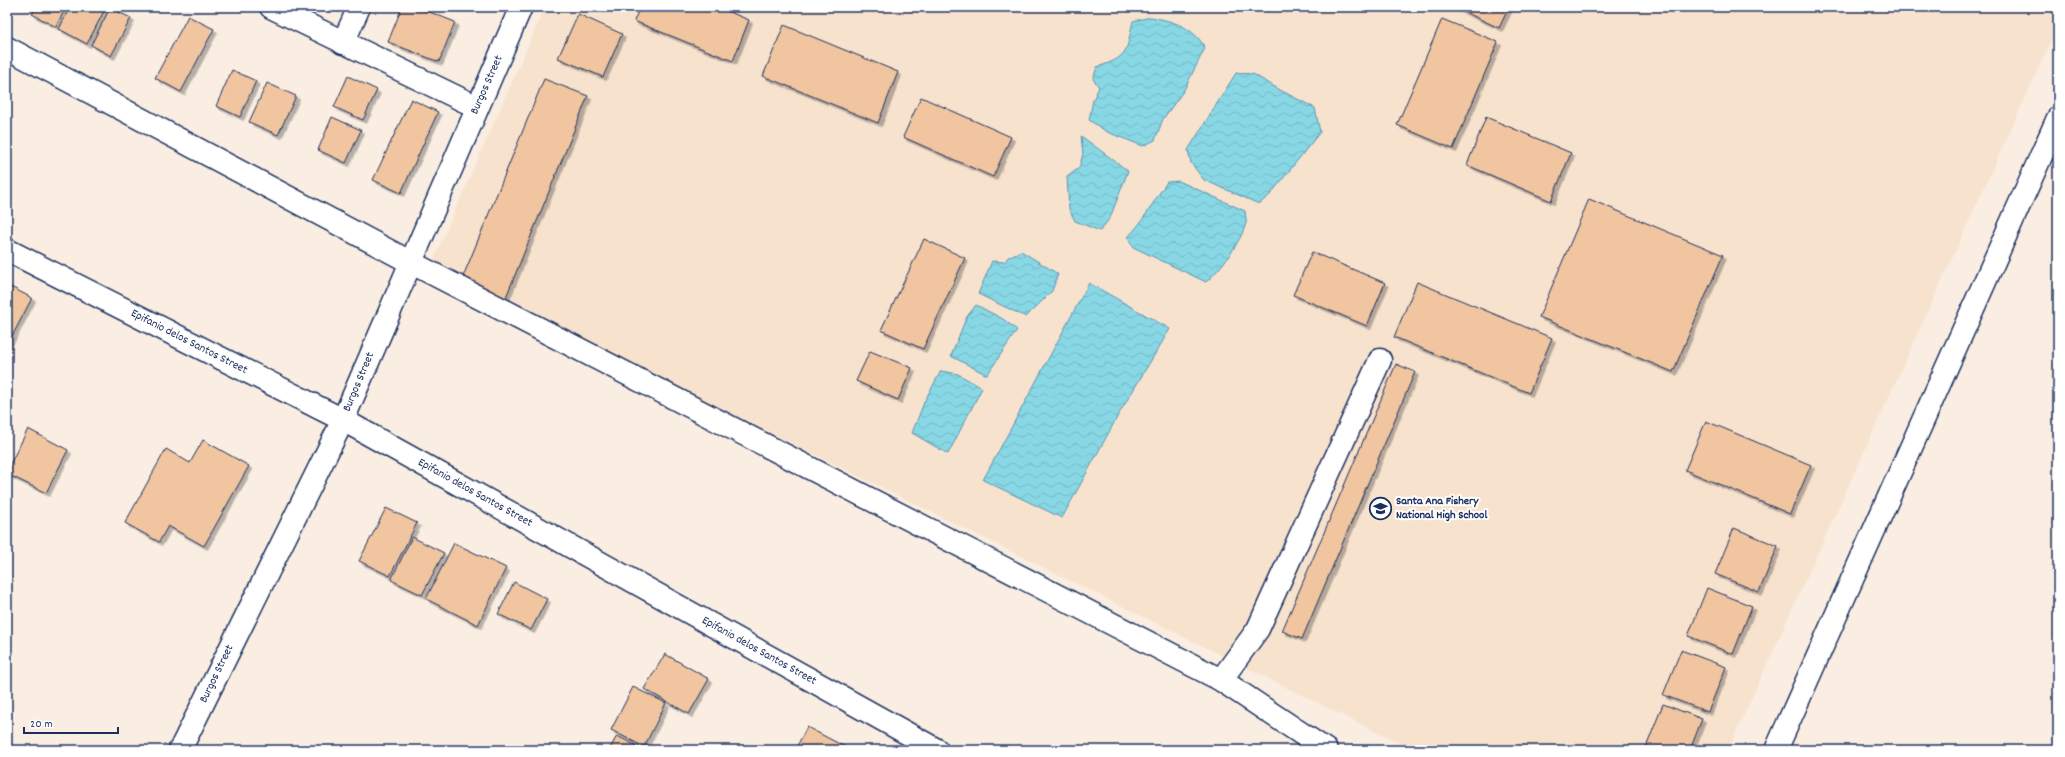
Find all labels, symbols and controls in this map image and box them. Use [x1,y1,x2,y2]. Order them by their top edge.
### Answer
street label: Burgos Street [466,52,508,117]
street label: Epifanio delos Santos Street [128,305,251,379]
street label: Burgos Street [339,349,379,414]
street label: Epifanio delos Santos Street [414,454,536,532]
place label: Santa Ana Fishery National High School [1396,493,1487,524]
school or university icon: Santa Ana Fishery National High School [1367,495,1393,521]
street label: Epifanio delos Santos Street [698,612,820,690]
street label: Burgos Street [196,642,239,706]
scale bar [24,709,118,735]
text: 20 m [30,716,53,733]

